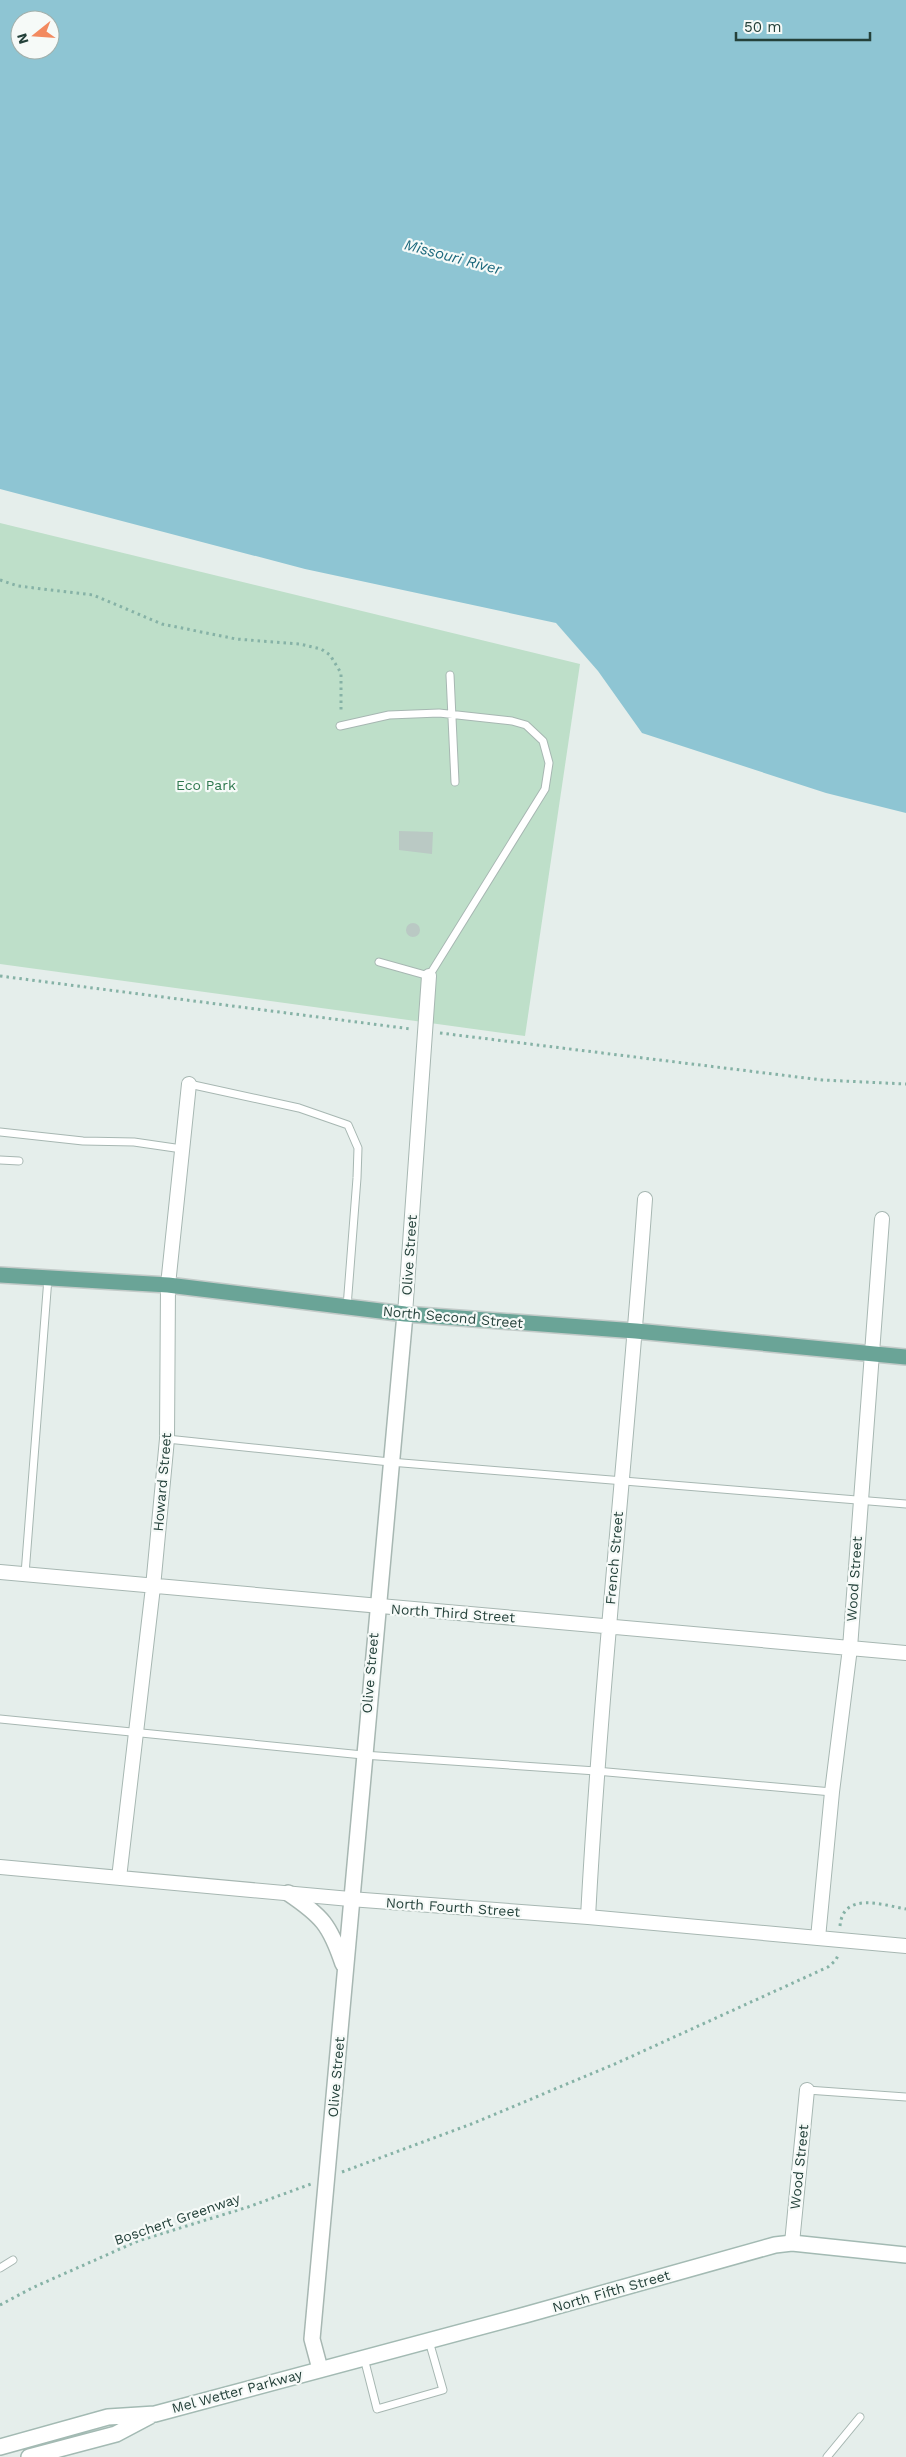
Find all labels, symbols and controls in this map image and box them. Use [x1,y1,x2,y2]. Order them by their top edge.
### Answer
north arrow [10,10,60,60]
scale bar [736,10,870,42]
text: 50 m [744,18,781,36]
text: N [13,32,32,46]
water label: Missouri River [403,235,505,279]
park label: Eco Park [176,777,236,793]
street label: Olive Street [398,1214,420,1296]
street label: North Second Street [382,1303,524,1331]
street label: Howard Street [150,1432,174,1532]
street label: French Street [602,1511,626,1605]
street label: Wood Street [843,1536,865,1622]
street label: North Third Street [390,1601,516,1625]
street label: Olive Street [359,1632,381,1714]
street label: North Fourth Street [385,1894,521,1920]
street label: Olive Street [325,2036,347,2118]
street label: Wood Street [787,2124,811,2210]
street label: Boschert Greenway [112,2190,243,2248]
street label: North Fifth Street [550,2267,672,2315]
street label: Mel Wetter Parkway [170,2366,305,2416]

